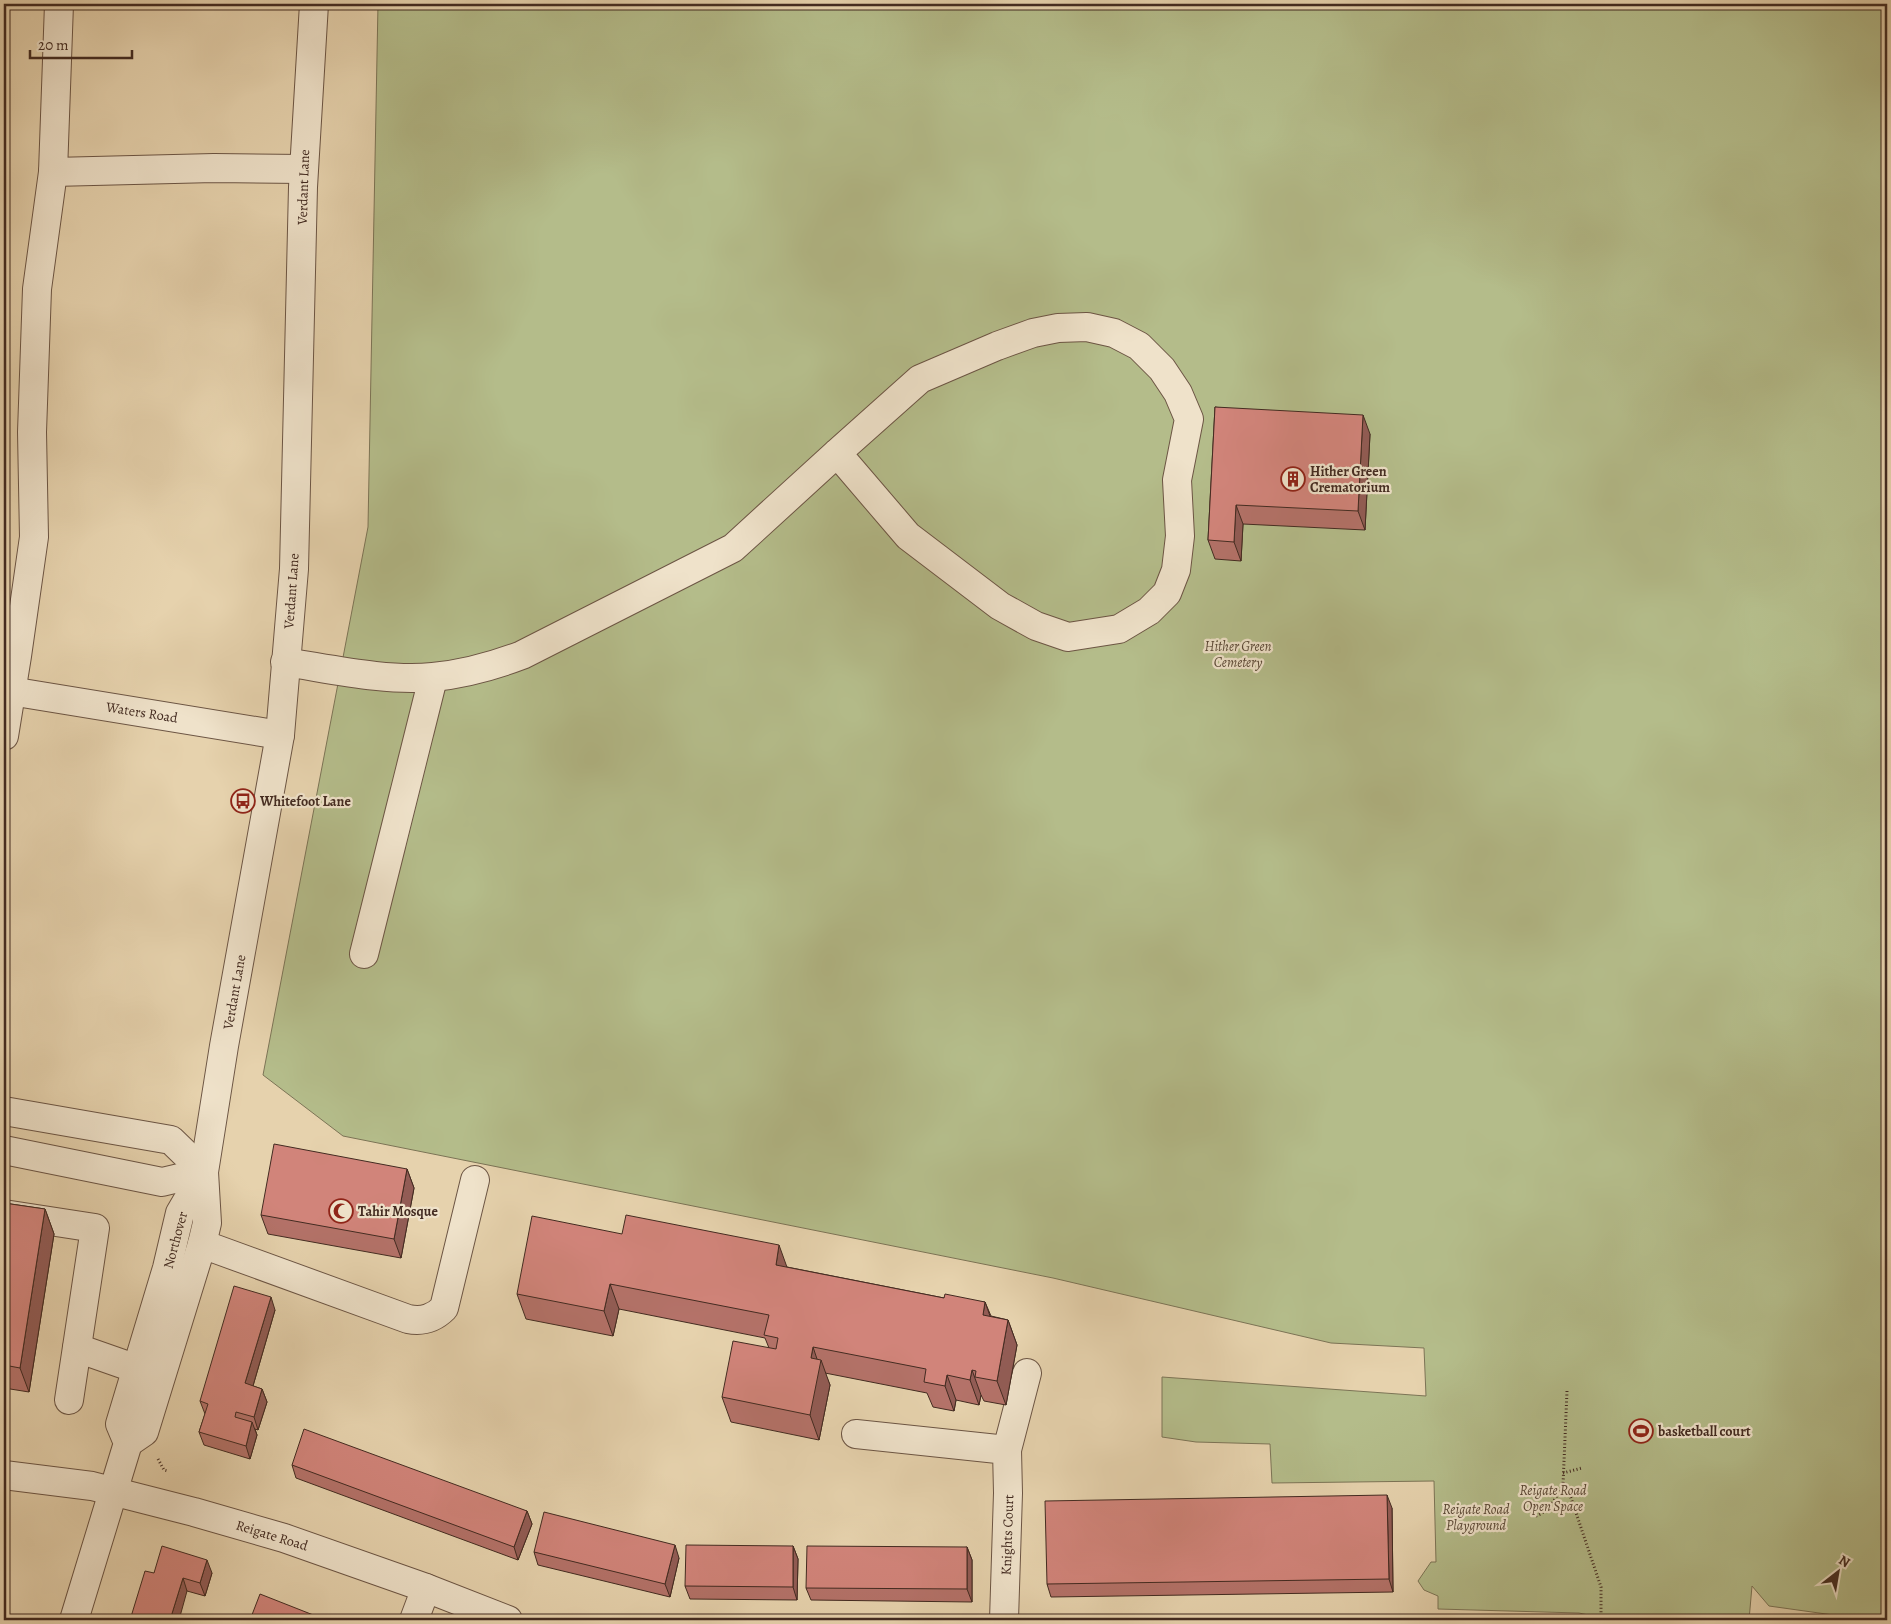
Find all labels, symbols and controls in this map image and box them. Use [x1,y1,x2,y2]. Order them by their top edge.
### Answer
scale bar [30,28,132,60]
text: 20 m [38,35,69,55]
street label: Verdant Lane [293,149,314,226]
place label: Hither Green Crematorium [1310,462,1390,497]
building icon: Hither Green Crematorium [1280,466,1306,492]
street label: Verdant Lane [279,553,304,630]
park label: Hither Green Cemetery [1204,637,1272,672]
street label: Waters Road [104,697,180,728]
bus stop icon: Whitefoot Lane [230,788,256,814]
place label: Whitefoot Lane [259,792,351,811]
street label: Verdant Lane [218,953,250,1032]
mosque icon: Tahir Mosque [328,1198,354,1224]
place label: Tahir Mosque [358,1202,438,1221]
street label: Northover [159,1209,192,1271]
sports icon: basketball court [1628,1418,1654,1444]
place label: basketball court [1657,1422,1751,1441]
park label: Reigate Road Open Space [1520,1481,1587,1516]
street label: Knights Court [997,1494,1018,1576]
park label: Reigate Road Playground [1443,1500,1510,1535]
street label: Reigate Road [233,1515,311,1556]
north arrow [1814,1546,1864,1596]
text: N [1835,1551,1854,1572]

